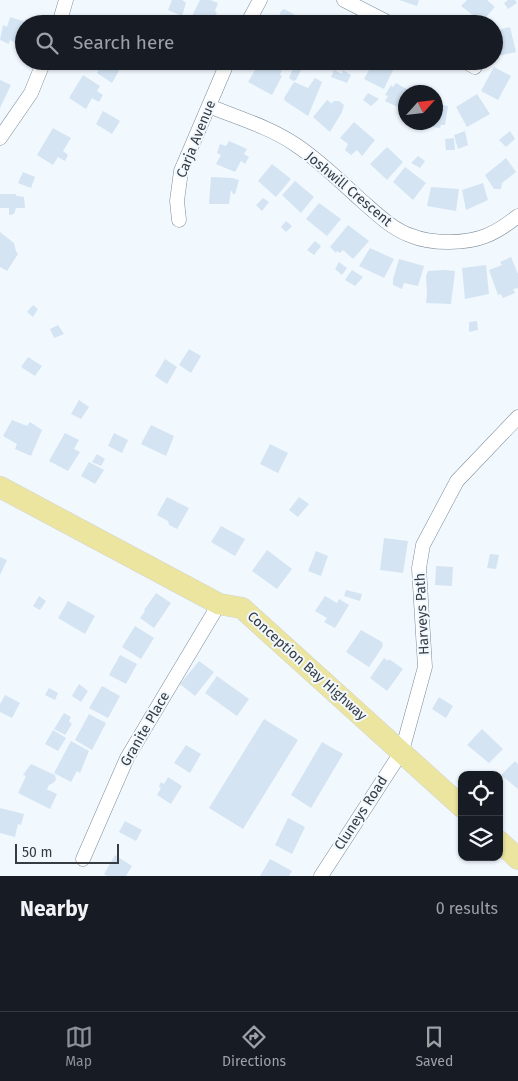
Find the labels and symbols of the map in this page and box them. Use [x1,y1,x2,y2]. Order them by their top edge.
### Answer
north arrow [398,85,443,130]
street label: Carja Avenue [173,98,219,180]
street label: Joshwill Crescent [302,148,396,231]
street label: Harveys Path [411,572,433,656]
street label: Conception Bay Highway [244,608,370,724]
street label: Granite Place [117,689,173,769]
street label: Cluneys Road [331,773,391,853]
scale bar [15,841,119,864]

